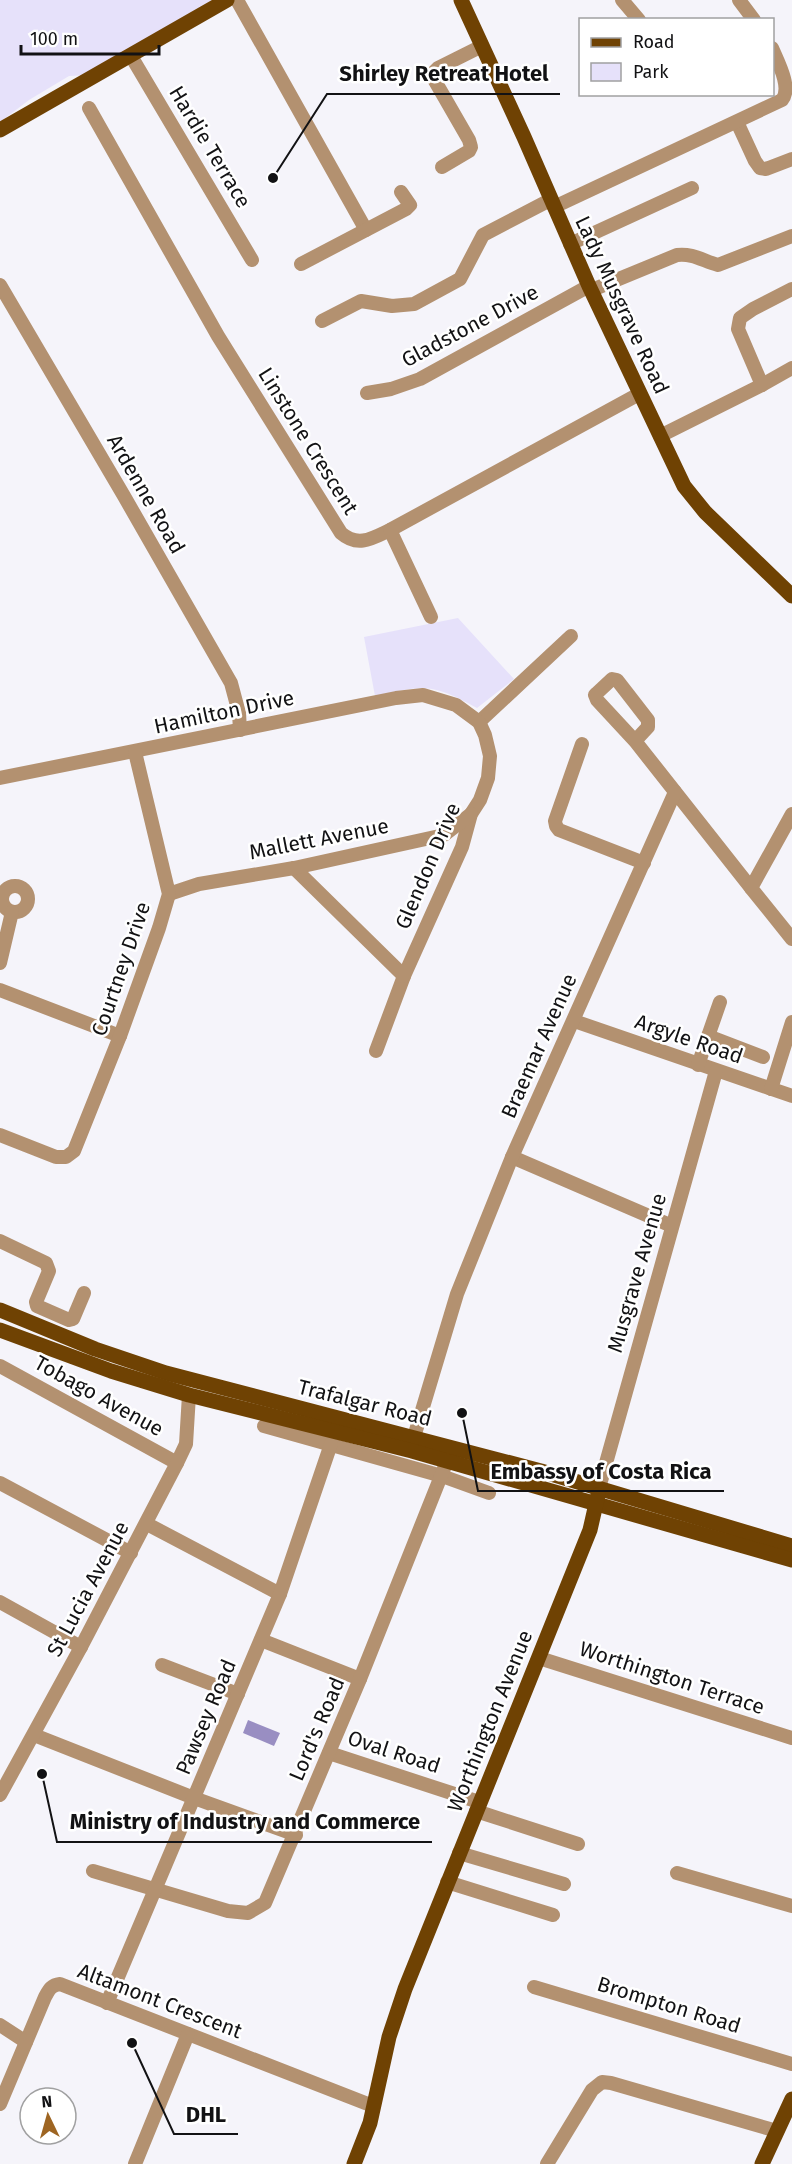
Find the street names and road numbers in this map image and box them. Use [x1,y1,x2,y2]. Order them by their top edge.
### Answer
street label: Hardie Terrace [163,81,257,213]
street label: Lady Musgrave Road [569,212,675,398]
street label: Gladstone Drive [397,279,543,373]
street label: Linstone Crescent [252,363,364,520]
street label: Ardenne Road [101,430,191,558]
street label: Hamilton Drive [152,684,296,740]
street label: Glendon Drive [390,799,466,933]
street label: Mallett Avenue [247,813,391,865]
street label: Courtney Drive [86,898,156,1040]
street label: Braemar Avenue [495,970,583,1122]
street label: Argyle Road [632,1008,746,1070]
street label: Musgrave Avenue [602,1190,672,1356]
street label: Tobago Avenue [30,1350,168,1442]
street label: Trafalgar Road [295,1374,435,1432]
street label: St Lucia Avenue [41,1517,135,1661]
street label: Worthington Avenue [442,1626,538,1816]
street label: Worthington Terrace [576,1636,768,1720]
street label: Pawsey Road [170,1655,242,1779]
street label: Lord's Road [283,1673,351,1785]
street label: Oval Road [344,1725,444,1779]
street label: Altamont Crescent [74,1958,246,2044]
street label: Brompton Road [594,1971,744,2039]

